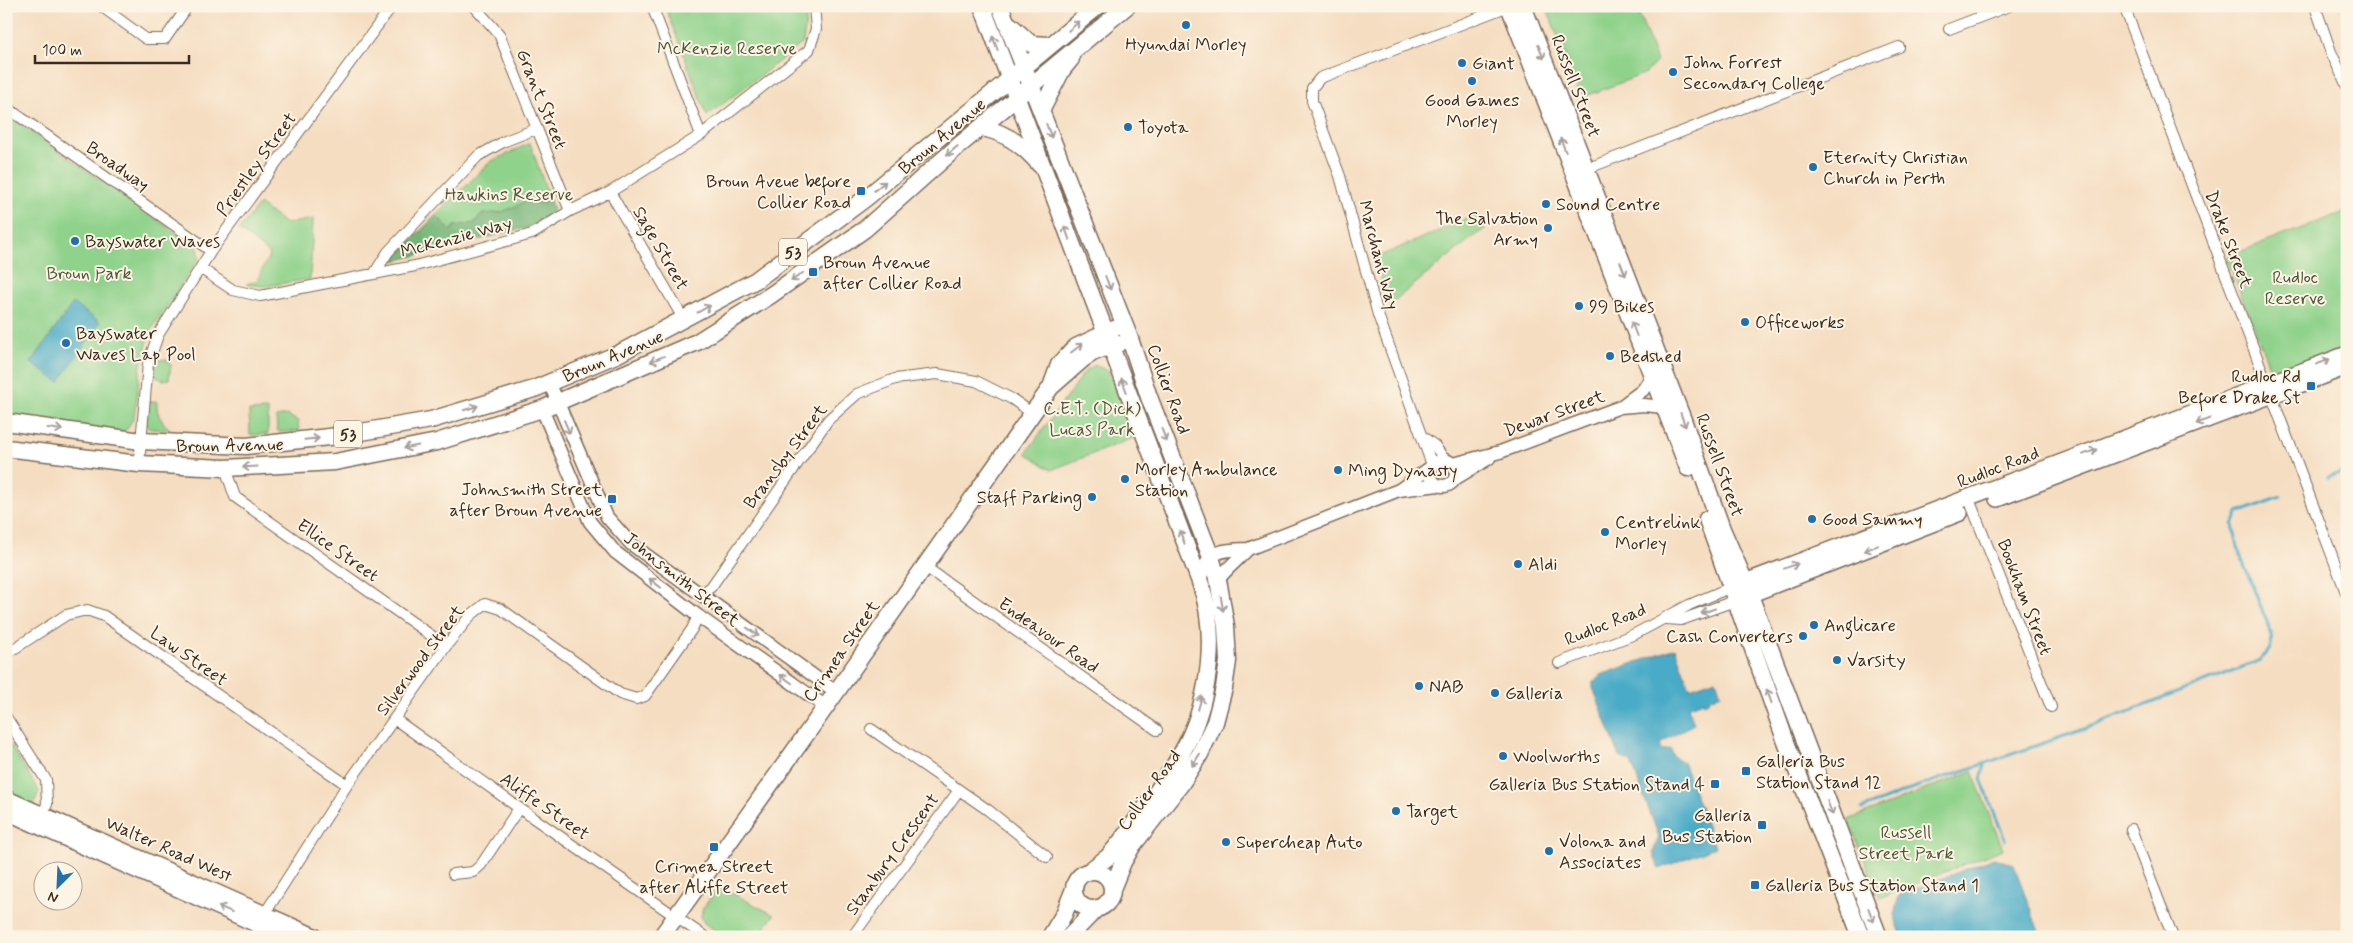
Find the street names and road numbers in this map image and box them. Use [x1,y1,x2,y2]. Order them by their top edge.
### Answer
street label: Russell Street [1544,31,1606,141]
street label: Grant Street [510,46,572,153]
street label: Broun Avenue [894,93,992,181]
street label: Priestley Street [211,108,303,221]
street label: Broadway [81,136,154,197]
street label: Drake Street [2198,187,2258,292]
street label: Marchant Way [1352,198,1404,313]
street label: Sage Street [625,202,694,296]
street label: McKenzie Way [398,212,515,264]
road number: 53 [779,238,807,266]
street label: Broun Avenue [559,325,668,389]
street label: Collier Road [1141,341,1195,438]
street label: Dewar Street [1501,384,1608,443]
street label: Bransby Street [738,399,833,514]
street label: Russell Street [1689,410,1749,520]
road number: 53 [334,420,362,448]
street label: Broun Avenue [176,433,284,459]
street label: Rudloc Road [1954,441,2043,495]
street label: Ellice Street [292,514,383,588]
street label: Johnsmith Street [618,527,745,633]
street label: Bookham Street [1991,536,2057,659]
street label: Endeavour Road [993,592,1104,679]
street label: Crimea Street [798,596,886,707]
street label: Rudloc Road [1561,598,1650,652]
street label: Silverwood Street [371,600,471,721]
street label: Law Street [145,621,232,692]
street label: Collier Road [1112,745,1187,836]
street label: Aliffe Street [495,767,594,846]
street label: Stanbury Crescent [841,789,945,920]
street label: Walter Road West [101,811,236,889]

